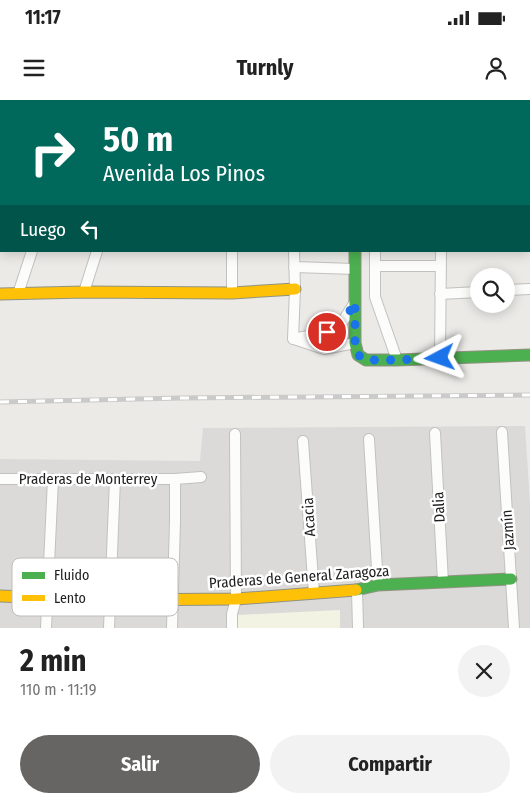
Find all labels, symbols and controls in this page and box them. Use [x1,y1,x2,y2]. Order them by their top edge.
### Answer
text: 11:17 [25,6,61,29]
icon: menu [20,54,48,82]
text: Turnly [236,54,294,81]
icon: person [482,54,510,82]
text: 50 m [103,118,173,160]
icon: right [20,120,85,185]
text: Avenida Los Pinos [103,160,265,187]
icon: left [76,215,104,243]
text: Luego [20,218,66,241]
map controls [470,268,515,313]
button: search [470,268,515,313]
pin [306,311,348,353]
icon: arrive [313,318,341,346]
position arrow [413,331,465,383]
street label: Praderas de Monterrey [19,470,158,488]
street label: Dalia [429,491,449,523]
street label: Acacia [299,497,319,537]
street label: Jazmín [498,509,518,551]
legend [12,558,178,616]
street label: Praderas de General Zaragoza [208,562,390,592]
text: Fluido [54,567,89,584]
text: Lento [54,590,86,607]
text: 2 min [20,643,87,679]
button: close [458,645,510,697]
text: 110 m · 11:19 [20,680,97,699]
button: Salir [20,735,260,793]
button: Compartir [270,735,510,793]

